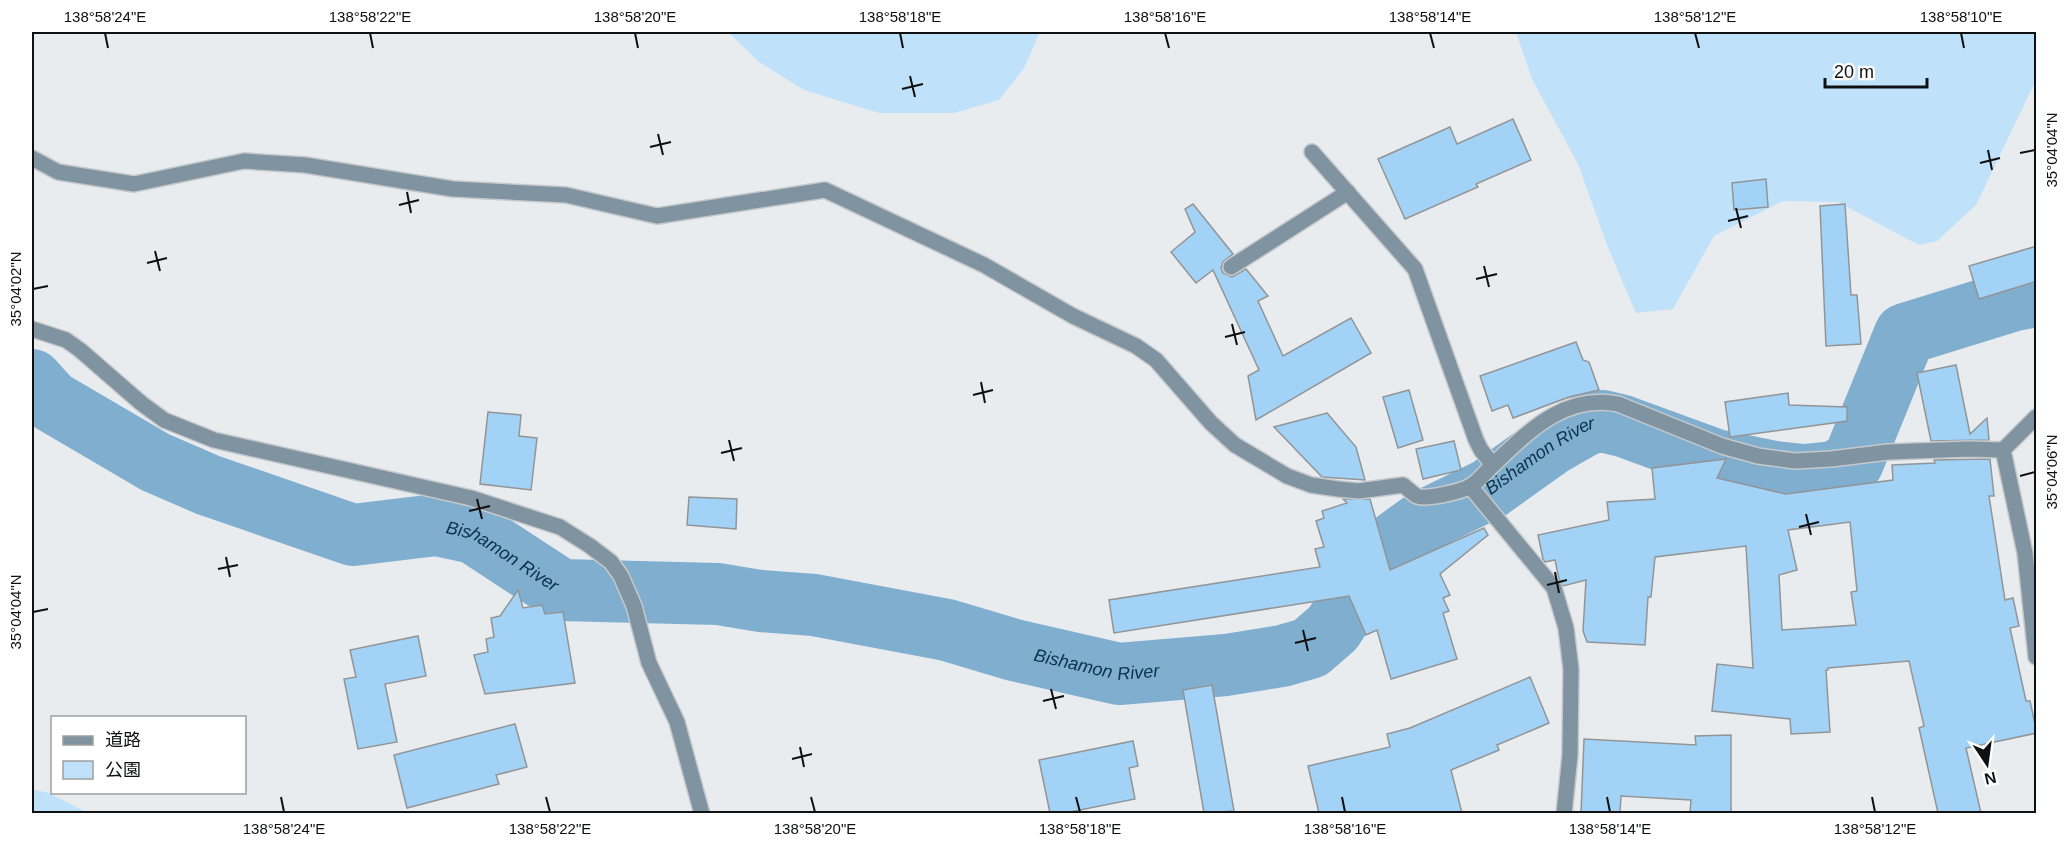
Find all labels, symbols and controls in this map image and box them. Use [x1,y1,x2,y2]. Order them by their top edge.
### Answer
text: 138°58'24"E [64,8,146,25]
text: 138°58'22"E [329,8,411,25]
text: 138°58'20"E [594,8,676,25]
text: 138°58'18"E [859,8,941,25]
text: 138°58'16"E [1124,8,1206,25]
text: 138°58'14"E [1389,8,1471,25]
text: 138°58'12"E [1654,8,1736,25]
text: 138°58'10"E [1920,8,2002,25]
scale bar [1825,51,1927,89]
text: 20 m [1834,62,1874,82]
text: 35°04'04"N [2043,112,2060,188]
text: 35°04'02"N [7,251,24,327]
water label: Bishamon River [1481,413,1597,498]
text: 35°04'06"N [2043,434,2060,510]
water label: Bishamon River [445,517,563,596]
text: 35°04'04"N [7,574,24,650]
water label: Bishamon River [1032,645,1161,684]
legend [51,716,246,794]
text: 道路 [105,730,141,750]
north arrow [1957,734,2017,794]
text: 公園 [105,760,141,780]
text: N [1983,769,1998,788]
text: 138°58'24"E [243,820,325,837]
text: 138°58'22"E [509,820,591,837]
text: 138°58'20"E [774,820,856,837]
text: 138°58'18"E [1039,820,1121,837]
text: 138°58'16"E [1304,820,1386,837]
text: 138°58'14"E [1569,820,1651,837]
text: 138°58'12"E [1834,820,1916,837]

